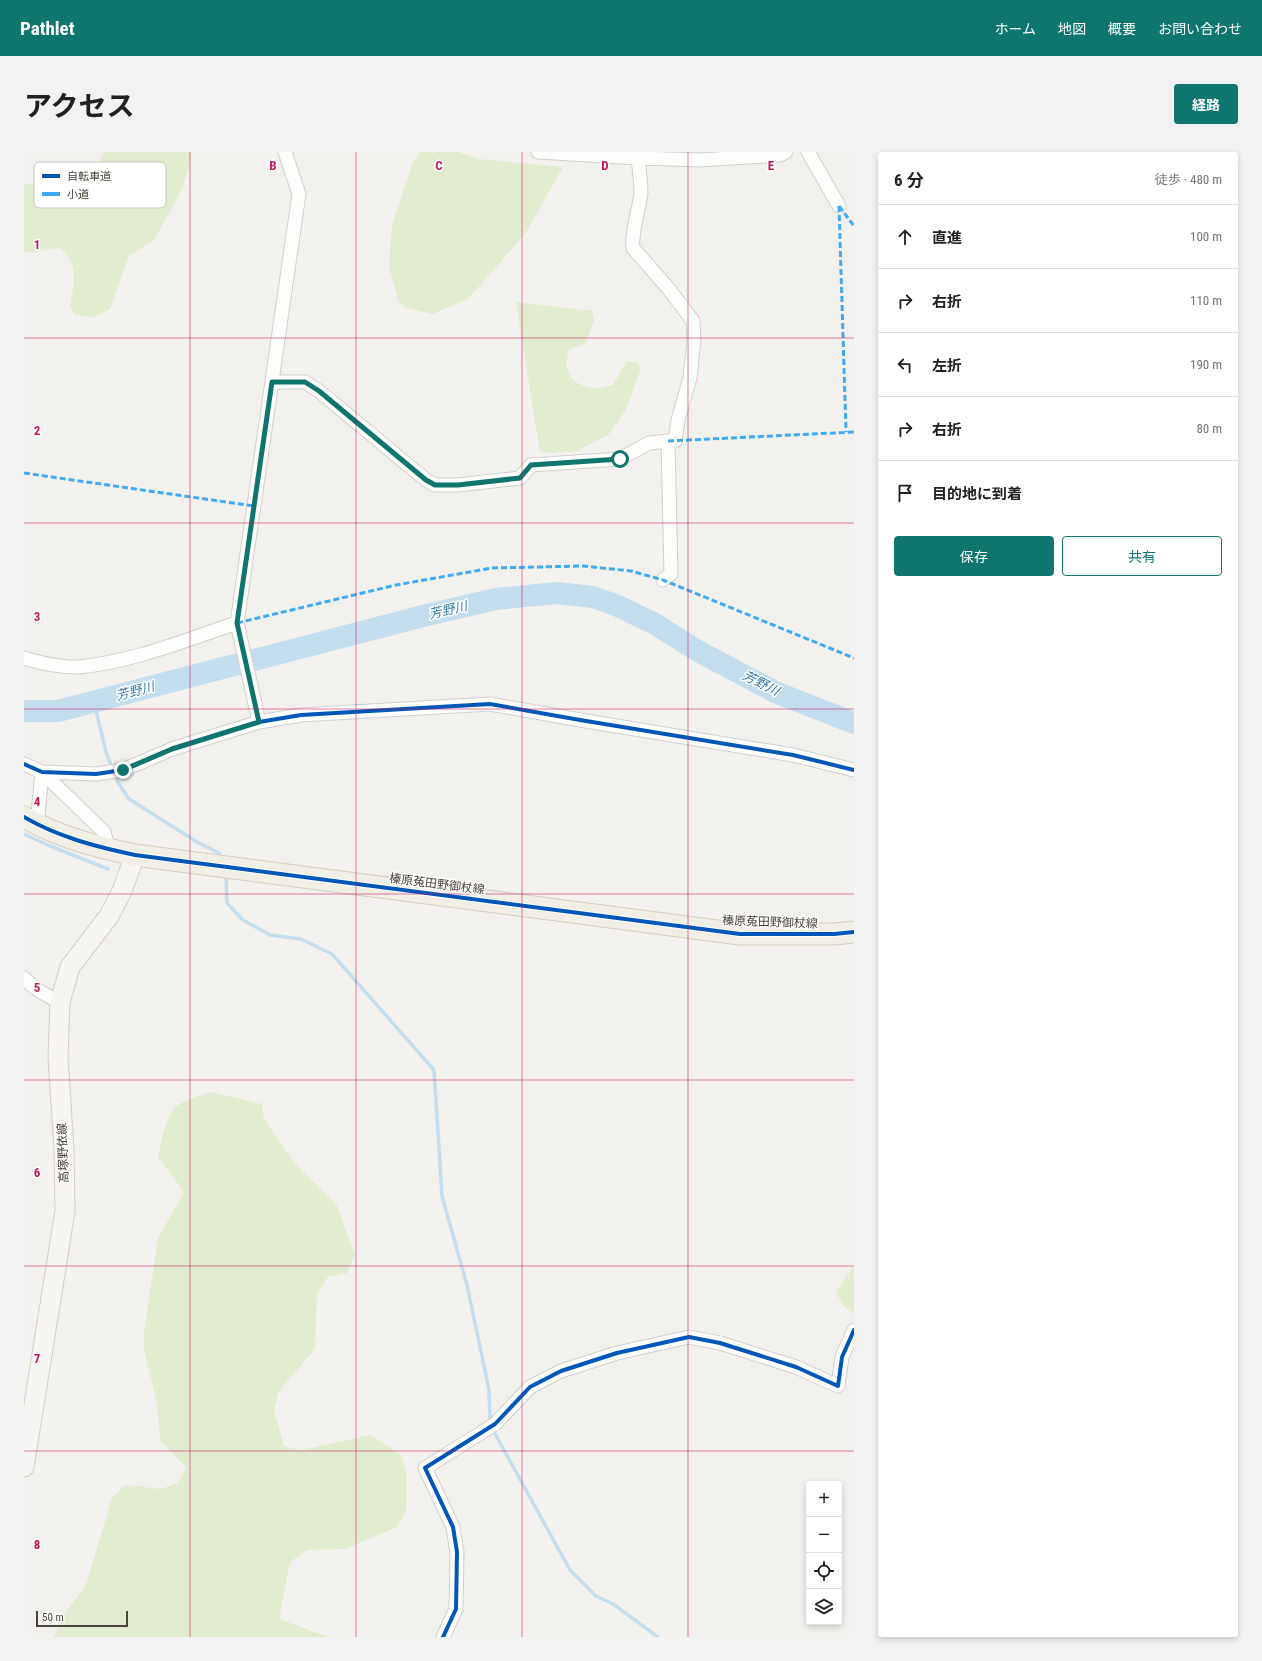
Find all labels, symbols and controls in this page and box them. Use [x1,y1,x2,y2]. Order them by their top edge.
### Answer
text: Pathlet [20,17,75,40]
text: ホーム [994,21,1036,37]
text: 地図 [1058,21,1086,37]
text: 概要 [1108,21,1136,37]
text: お問い合わせ [1158,21,1242,37]
button: 経路 [1174,84,1238,124]
text: アクセス [24,90,135,123]
text: B [269,158,277,173]
text: C [435,158,443,173]
text: D [601,158,609,173]
text: E [768,158,775,173]
legend [34,162,166,208]
text: 自転車道 [67,170,111,183]
text: 6 分 [894,170,924,190]
text: 徒歩 · 480 m [1155,172,1222,187]
text: 小道 [67,188,89,201]
icon: ahead [894,226,916,248]
text: 直進 [932,229,962,247]
text: 100 m [1190,229,1222,244]
text: 1 [34,237,40,252]
icon: right [894,290,916,312]
text: 右折 [932,293,962,311]
text: 110 m [1190,293,1222,308]
icon: left [894,354,916,376]
text: 左折 [932,357,962,375]
text: 190 m [1190,357,1222,372]
icon: right [894,418,916,440]
text: 右折 [932,421,962,439]
text: 80 m [1196,421,1222,436]
text: 2 [34,423,41,438]
route start [611,450,629,468]
icon: arrive [894,482,916,504]
text: 目的地に到着 [932,485,1022,503]
button: 保存 [894,536,1054,576]
button: 共有 [1062,536,1222,576]
water label: 芳野川 [427,598,471,622]
text: 3 [34,609,40,624]
water label: 芳野川 [740,667,784,699]
water label: 芳野川 [114,678,158,703]
route end [114,761,132,779]
text: 4 [34,794,41,809]
street label: 榛原菟田野御杖線 [388,871,486,897]
street label: 榛原菟田野御杖線 [722,913,818,931]
text: 5 [34,980,41,995]
street label: 高塚野依線 [55,1123,71,1183]
text: 6 [34,1165,41,1180]
text: 7 [34,1351,41,1366]
map controls [806,1481,842,1625]
button: + [806,1481,842,1517]
button: − [806,1517,842,1553]
text: 8 [34,1537,40,1552]
button: locate [806,1553,842,1589]
button: layers [806,1589,842,1625]
scale bar [36,1609,128,1628]
text: 50 m [42,1611,64,1624]

